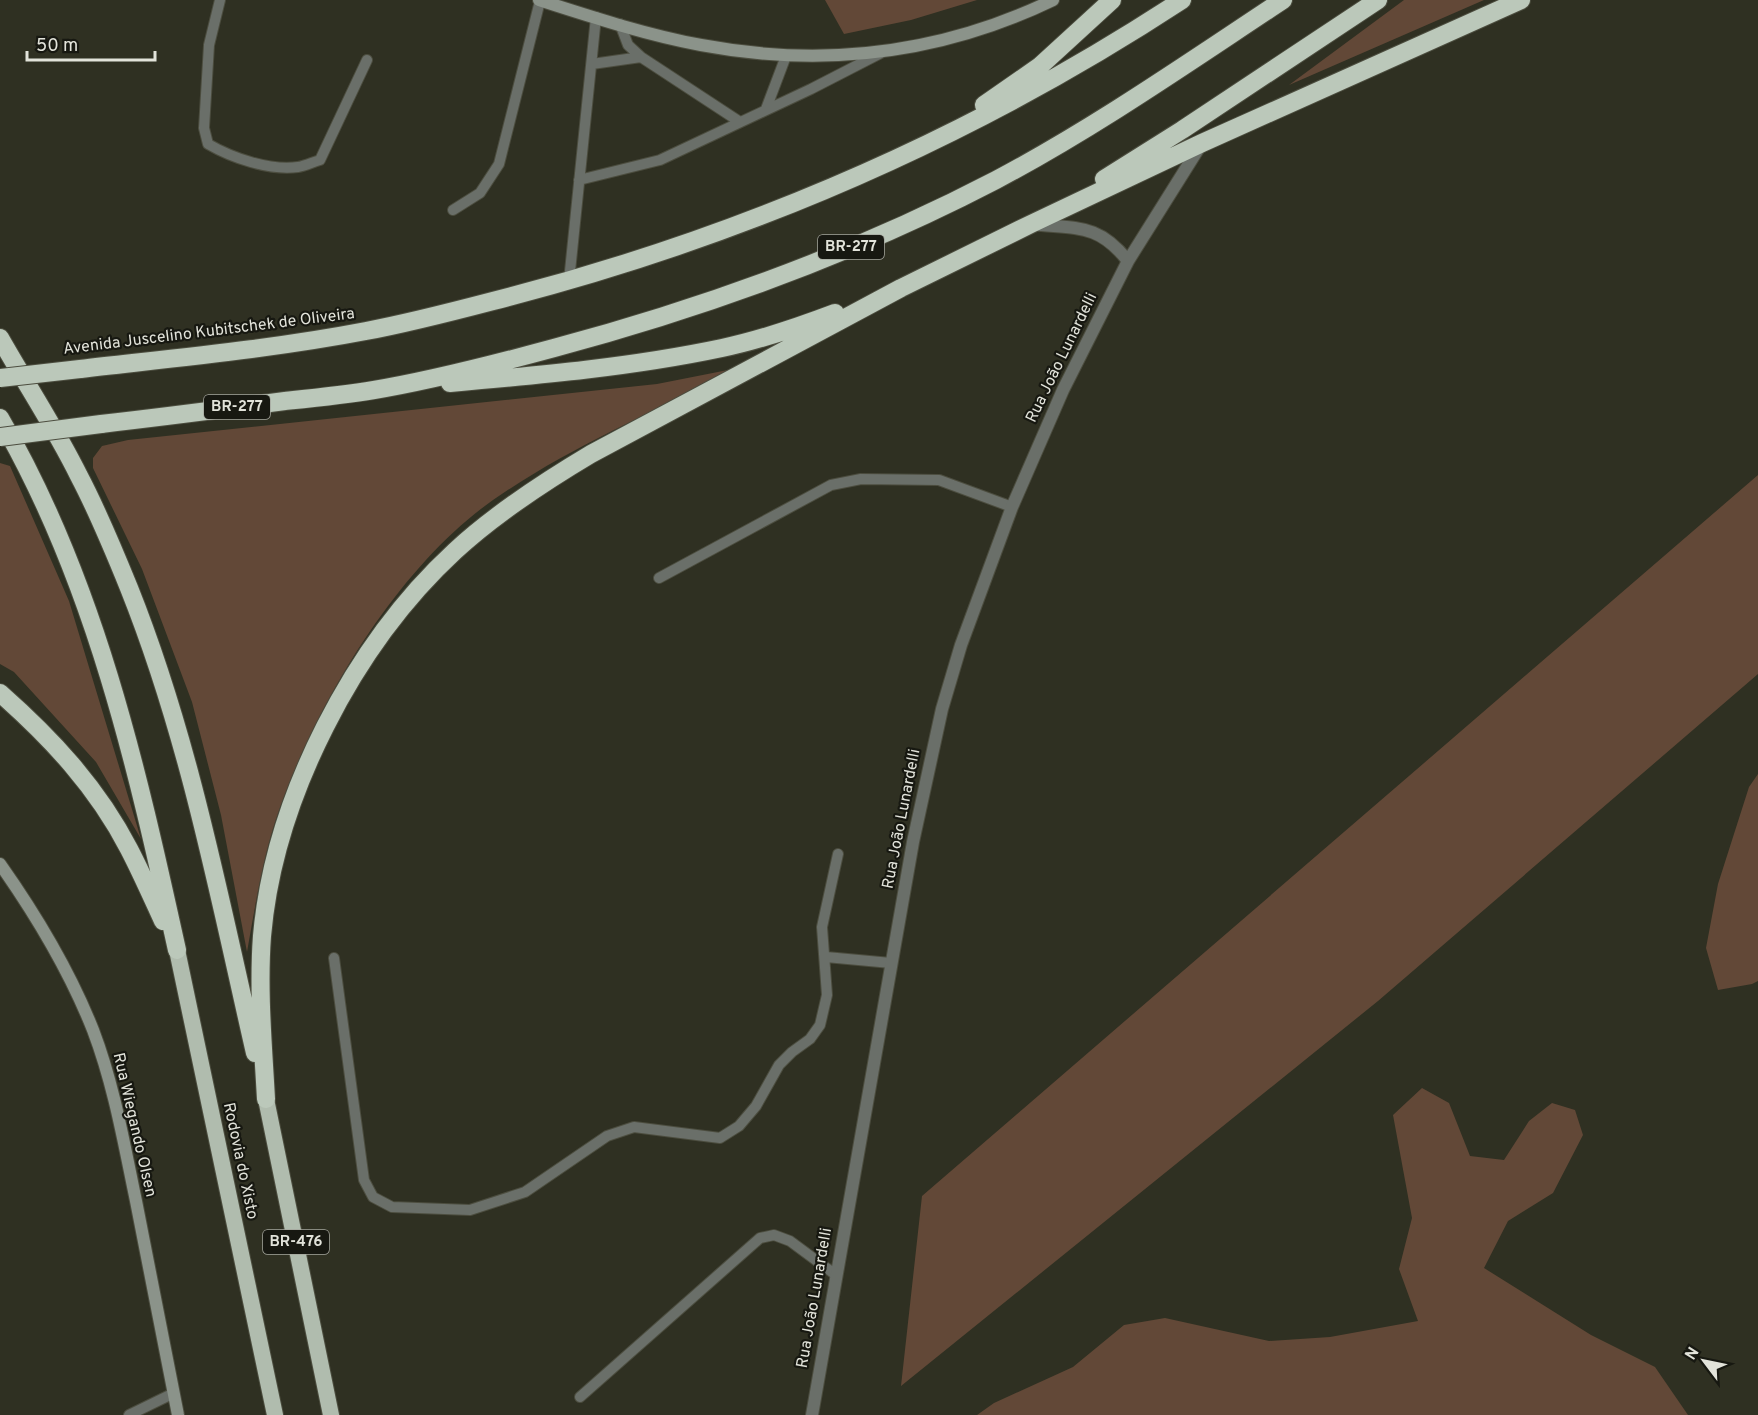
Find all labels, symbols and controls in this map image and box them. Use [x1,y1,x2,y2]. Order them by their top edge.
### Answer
scale bar [27,24,154,62]
text: 50 m [36,35,78,58]
road number: BR-277 [818,235,884,259]
street label: Rua João Lunardelli [1022,290,1102,426]
street label: Avenida Juscelino Kubitschek de Oliveira [62,304,356,360]
road number: BR-277 [204,395,270,419]
street label: Rua João Lunardelli [879,747,925,891]
street label: Rua Wiegando Olsen [108,1051,160,1199]
street label: Rodovia do Xisto [218,1101,262,1221]
street label: Rua João Lunardelli [793,1226,837,1370]
road number: BR-476 [263,1230,329,1254]
north arrow [1674,1331,1734,1391]
text: N [1681,1344,1705,1364]

